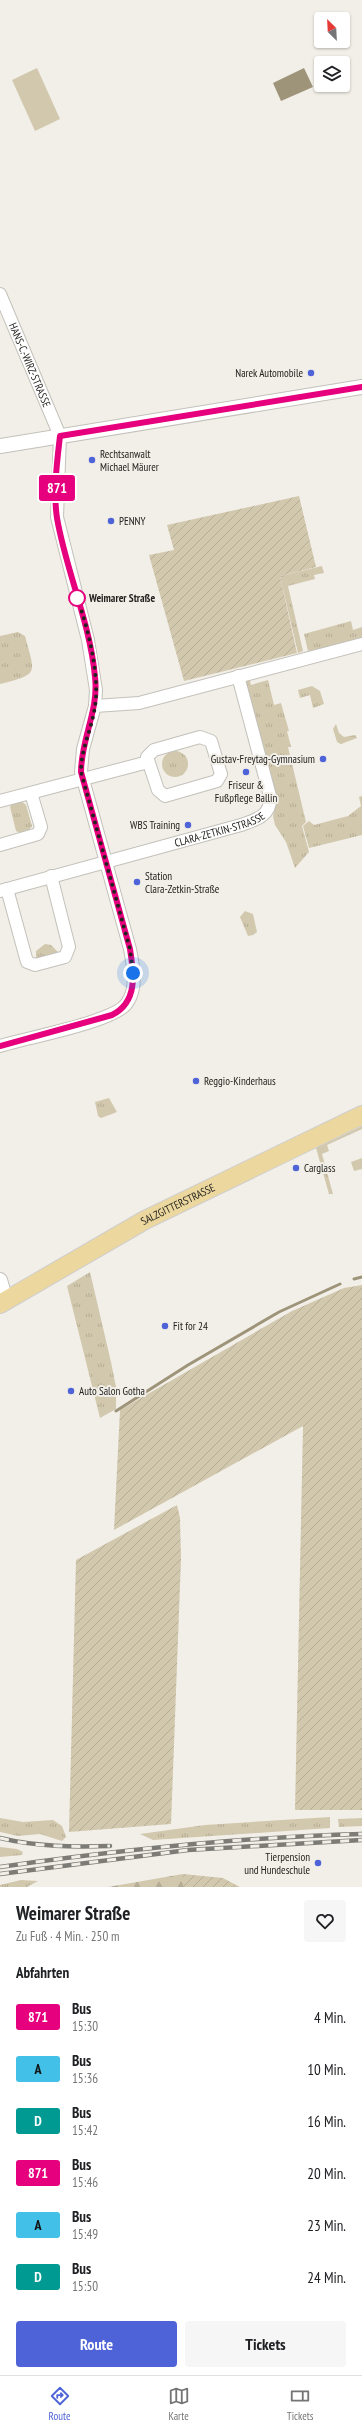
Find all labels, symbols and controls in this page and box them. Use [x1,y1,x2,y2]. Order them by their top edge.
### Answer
north arrow [314,12,350,48]
map controls [314,12,350,92]
button: layers [314,56,350,92]
street label: HANS-C.-WIRZ-STRASSE [6,321,54,410]
place label: Narek Automobile [235,366,303,380]
marker: Narek Automobile [306,368,316,378]
place label: Rechtsanwalt Michael Mäurer [100,447,159,474]
marker: Rechtsanwalt Michael Mäurer [87,455,97,465]
line badge: 871 [34,475,80,501]
text: 871 [47,479,67,497]
place label: PENNY [119,514,146,528]
marker: PENNY [106,516,116,526]
marker: Weimarer Straße [68,589,86,607]
place label: Weimarer Straße [88,591,156,605]
place label: Gustav-Freytag-Gymnasium [211,752,315,766]
marker: Gustav-Freytag-Gymnasium [318,754,328,764]
marker: Friseur & Fußpflege Ballin [241,767,251,777]
place label: Friseur & Fußpflege Ballin [215,778,277,805]
street label: CLARA-ZETKIN-STRASSE [173,809,268,850]
place label: WBS Training [130,818,180,832]
marker: WBS Training [183,820,193,830]
place label: Station Clara-Zetkin-Straße [145,869,220,896]
marker: Station Clara-Zetkin-Straße [132,877,142,887]
your location [123,963,143,983]
place label: Reggio-Kinderhaus [204,1074,276,1088]
marker: Reggio-Kinderhaus [191,1076,201,1086]
place label: Carglass [304,1161,336,1175]
marker: Carglass [291,1163,301,1173]
street label: SALZGITTERSTRASSE [138,1180,217,1228]
place label: Fit for 24 [173,1319,208,1333]
marker: Fit for 24 [160,1321,170,1331]
place label: Auto Salon Gotha [79,1384,145,1398]
marker: Auto Salon Gotha [66,1386,76,1396]
place label: Tierpension und Hundeschule [244,1850,310,1877]
marker: Tierpension und Hundeschule [313,1858,323,1868]
button: heart [304,1900,346,1942]
text: Weimarer Straße [16,1901,130,1925]
text: Zu Fuß · 4 Min. · 250 m [16,1928,119,1945]
text: Abfahrten [16,1963,69,1982]
text: Bus [72,1999,91,2018]
text: 871 [28,2008,48,2026]
text: 4 Min. [314,2008,346,2027]
text: 15:30 [72,2018,98,2035]
text: Bus [72,2051,91,2070]
text: A [34,2060,42,2078]
text: 10 Min. [307,2060,346,2079]
text: 15:36 [72,2070,98,2087]
text: Bus [72,2103,91,2122]
text: D [34,2112,42,2130]
text: 16 Min. [307,2112,346,2131]
text: 15:42 [72,2122,98,2139]
text: Bus [72,2155,91,2174]
text: 871 [28,2164,48,2182]
text: 20 Min. [307,2164,346,2183]
text: 15:46 [72,2174,98,2191]
text: Bus [72,2207,91,2226]
text: A [34,2216,42,2234]
text: 23 Min. [307,2216,346,2235]
text: 15:49 [72,2226,98,2243]
text: Bus [72,2259,91,2278]
text: D [34,2268,42,2286]
text: 24 Min. [307,2268,346,2287]
text: 15:50 [72,2278,98,2295]
button: Route [16,2321,177,2367]
button: Tickets [185,2321,346,2367]
tab: Route [49,2385,71,2423]
tab: Karte [168,2385,190,2423]
tab: Tickets [287,2385,313,2423]

